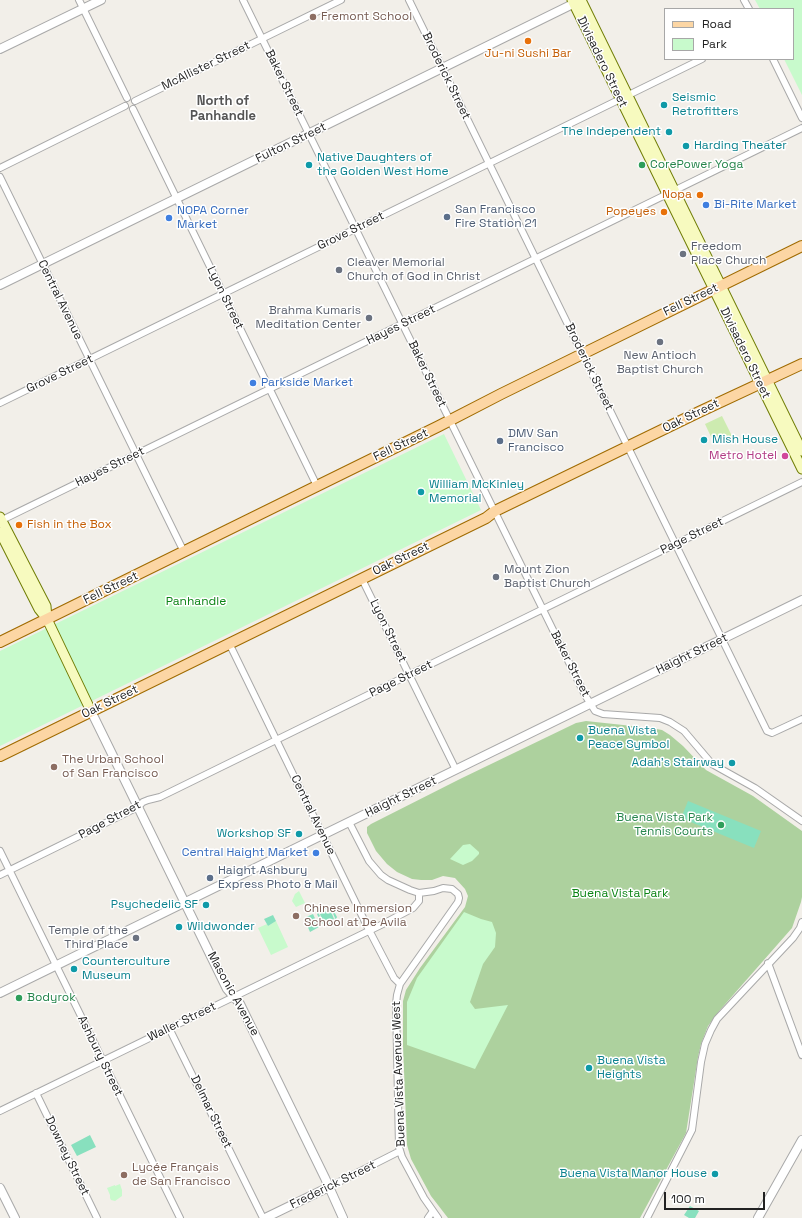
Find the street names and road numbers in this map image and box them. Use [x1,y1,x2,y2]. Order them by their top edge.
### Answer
street label: Divisadero Street [574,14,630,110]
street label: Broderick Street [419,30,473,122]
street label: McAllister Street [159,38,253,94]
street label: Baker Street [262,47,306,119]
street label: Fulton Street [253,120,329,166]
street label: Grove Street [315,209,387,253]
street label: Central Avenue [34,258,86,342]
street label: Lyon Street [204,264,246,332]
street label: Fell Street [661,281,721,319]
street label: Hayes Street [364,302,438,348]
street label: Divisadero Street [717,305,773,401]
street label: Broderick Street [562,321,616,413]
street label: Baker Street [405,338,449,410]
street label: Grove Street [24,352,96,396]
street label: Oak Street [660,396,722,436]
street label: Fell Street [371,426,431,464]
street label: Hayes Street [73,444,147,490]
street label: Page Street [658,515,726,557]
street label: Oak Street [370,539,432,579]
street label: Fell Street [81,569,141,607]
street label: Lyon Street [367,597,409,665]
street label: Baker Street [547,628,593,700]
street label: Haight Street [654,630,730,678]
street label: Page Street [367,658,435,700]
street label: Oak Street [79,682,141,722]
street label: Central Avenue [287,773,339,857]
street label: Haight Street [363,773,439,821]
street label: Page Street [76,798,144,842]
street label: Masonic Avenue [204,949,262,1039]
street label: Waller Street [145,999,219,1045]
street label: Buena Vista Avenue West [389,1001,409,1147]
street label: Ashbury Street [74,1013,126,1099]
street label: Delmar Street [187,1073,235,1151]
street label: Downey Street [42,1114,92,1198]
street label: Frederick Street [288,1158,378,1212]

